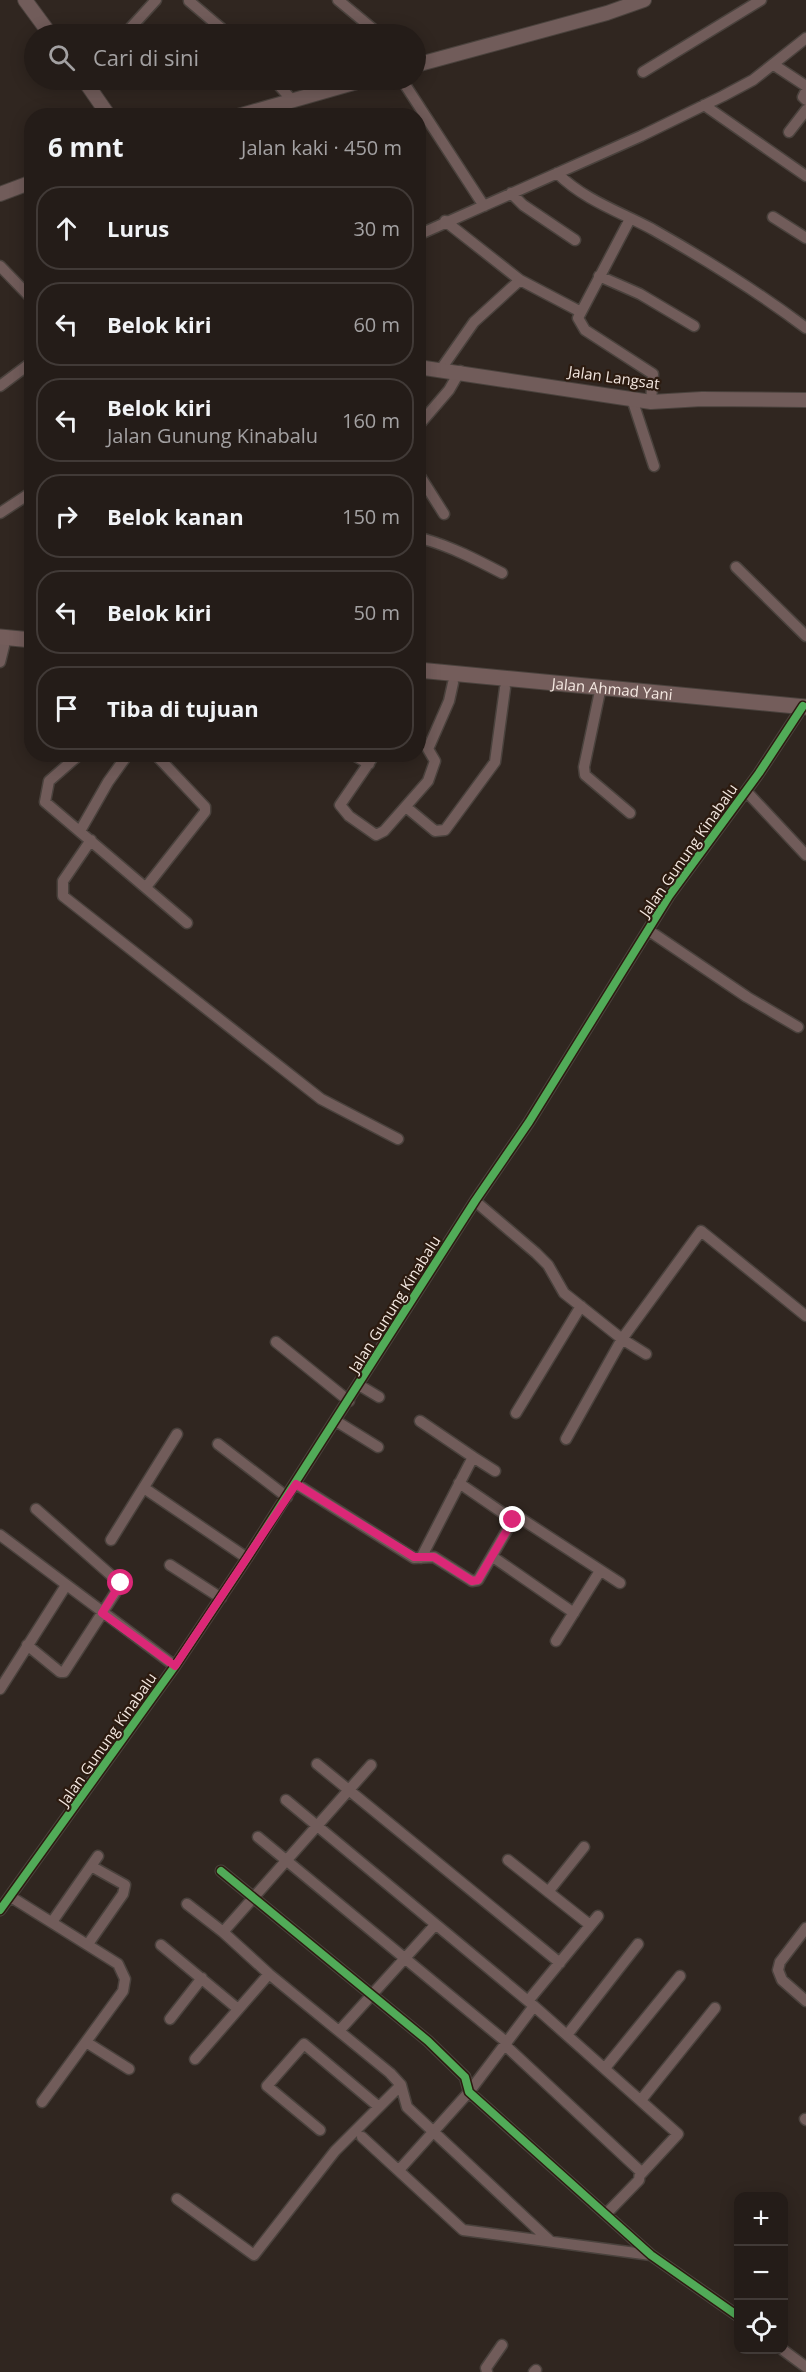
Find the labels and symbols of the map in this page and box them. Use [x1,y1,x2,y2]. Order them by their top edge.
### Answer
street label: Jalan Langsat [565,360,661,393]
street label: Jalan Ahmad Yani [549,673,673,704]
street label: Jalan Gunung Kinabalu [633,779,742,922]
street label: Jalan Gunung Kinabalu [343,1232,444,1378]
route end [499,1506,525,1532]
route start [107,1569,133,1595]
street label: Jalan Gunung Kinabalu [52,1668,161,1811]

